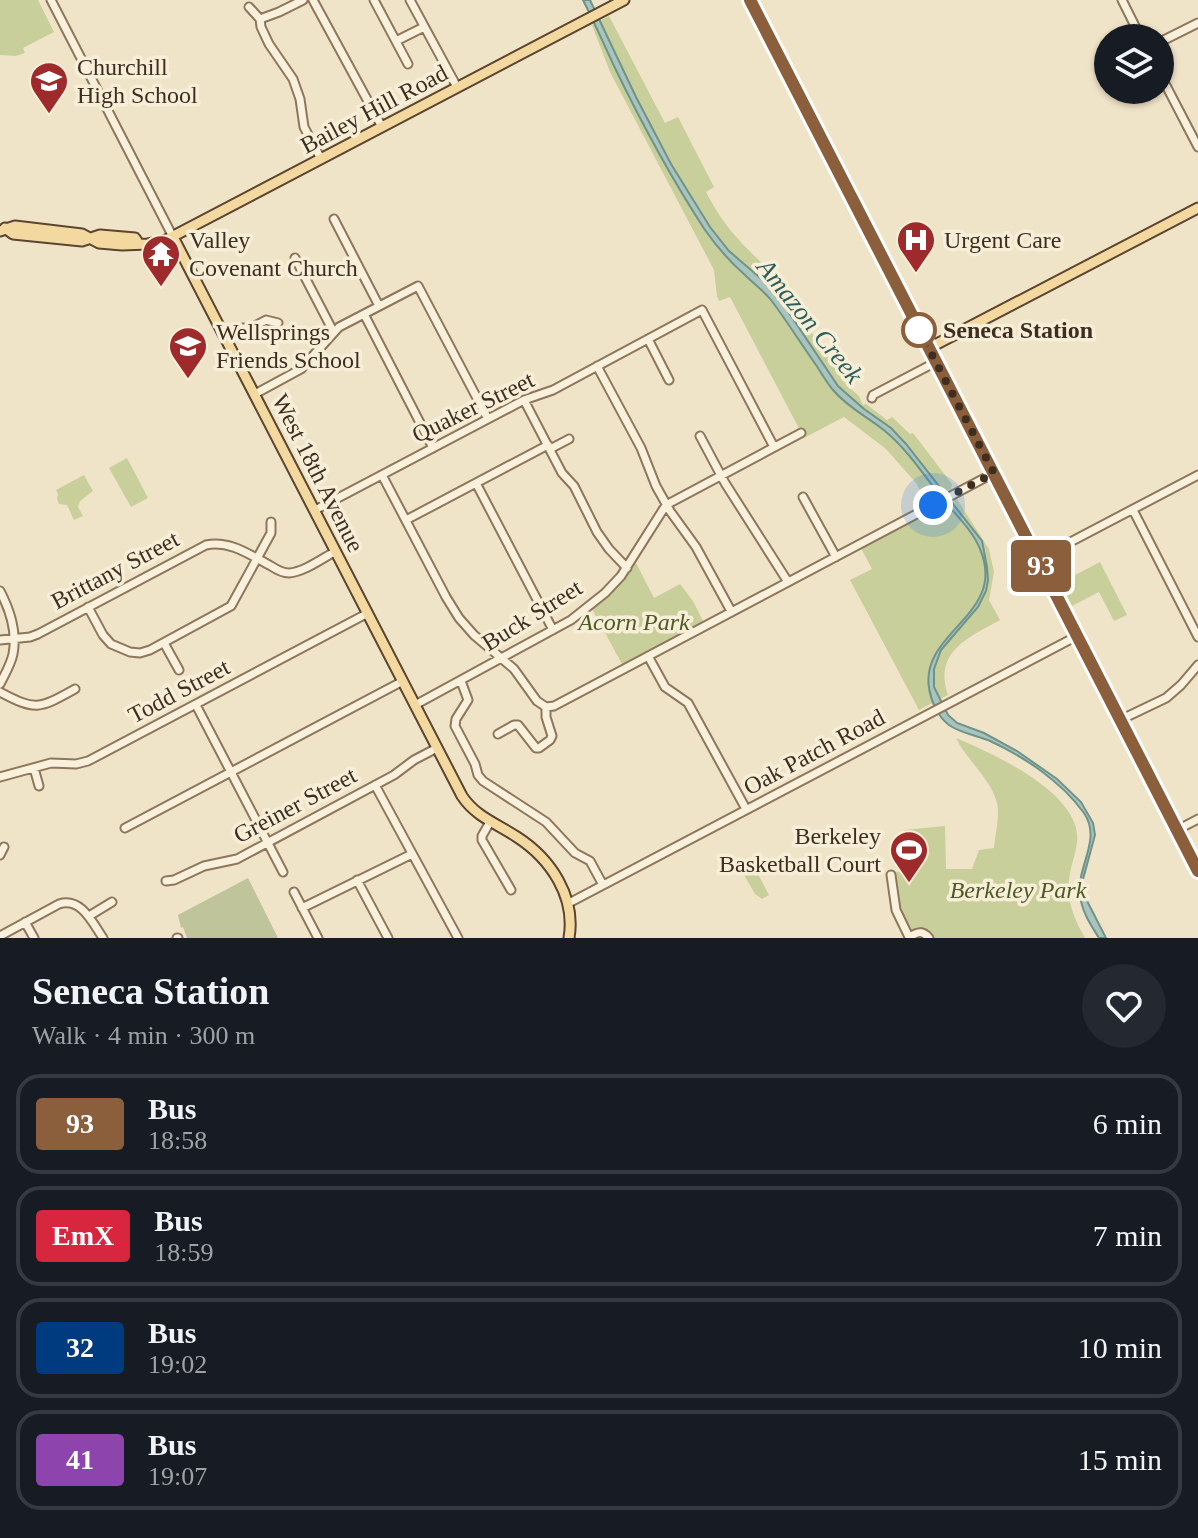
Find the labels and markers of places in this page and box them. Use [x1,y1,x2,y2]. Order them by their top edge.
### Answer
place label: Churchill High School [77,54,198,108]
school or university icon: Churchill High School [28,60,70,115]
hospital icon: Urgent Care [895,219,937,274]
place label: Valley Covenant Church [189,227,358,281]
place label: Urgent Care [944,227,1062,253]
temple icon: Valley Covenant Church [140,233,182,288]
marker: Seneca Station [902,313,936,347]
place label: Seneca Station [943,317,1093,343]
place label: Wellsprings Friends School [216,319,361,373]
school or university icon: Wellsprings Friends School [167,325,209,380]
place label: Berkeley Basketball Court [719,823,881,877]
sports icon: Berkeley Basketball Court [888,829,930,884]

